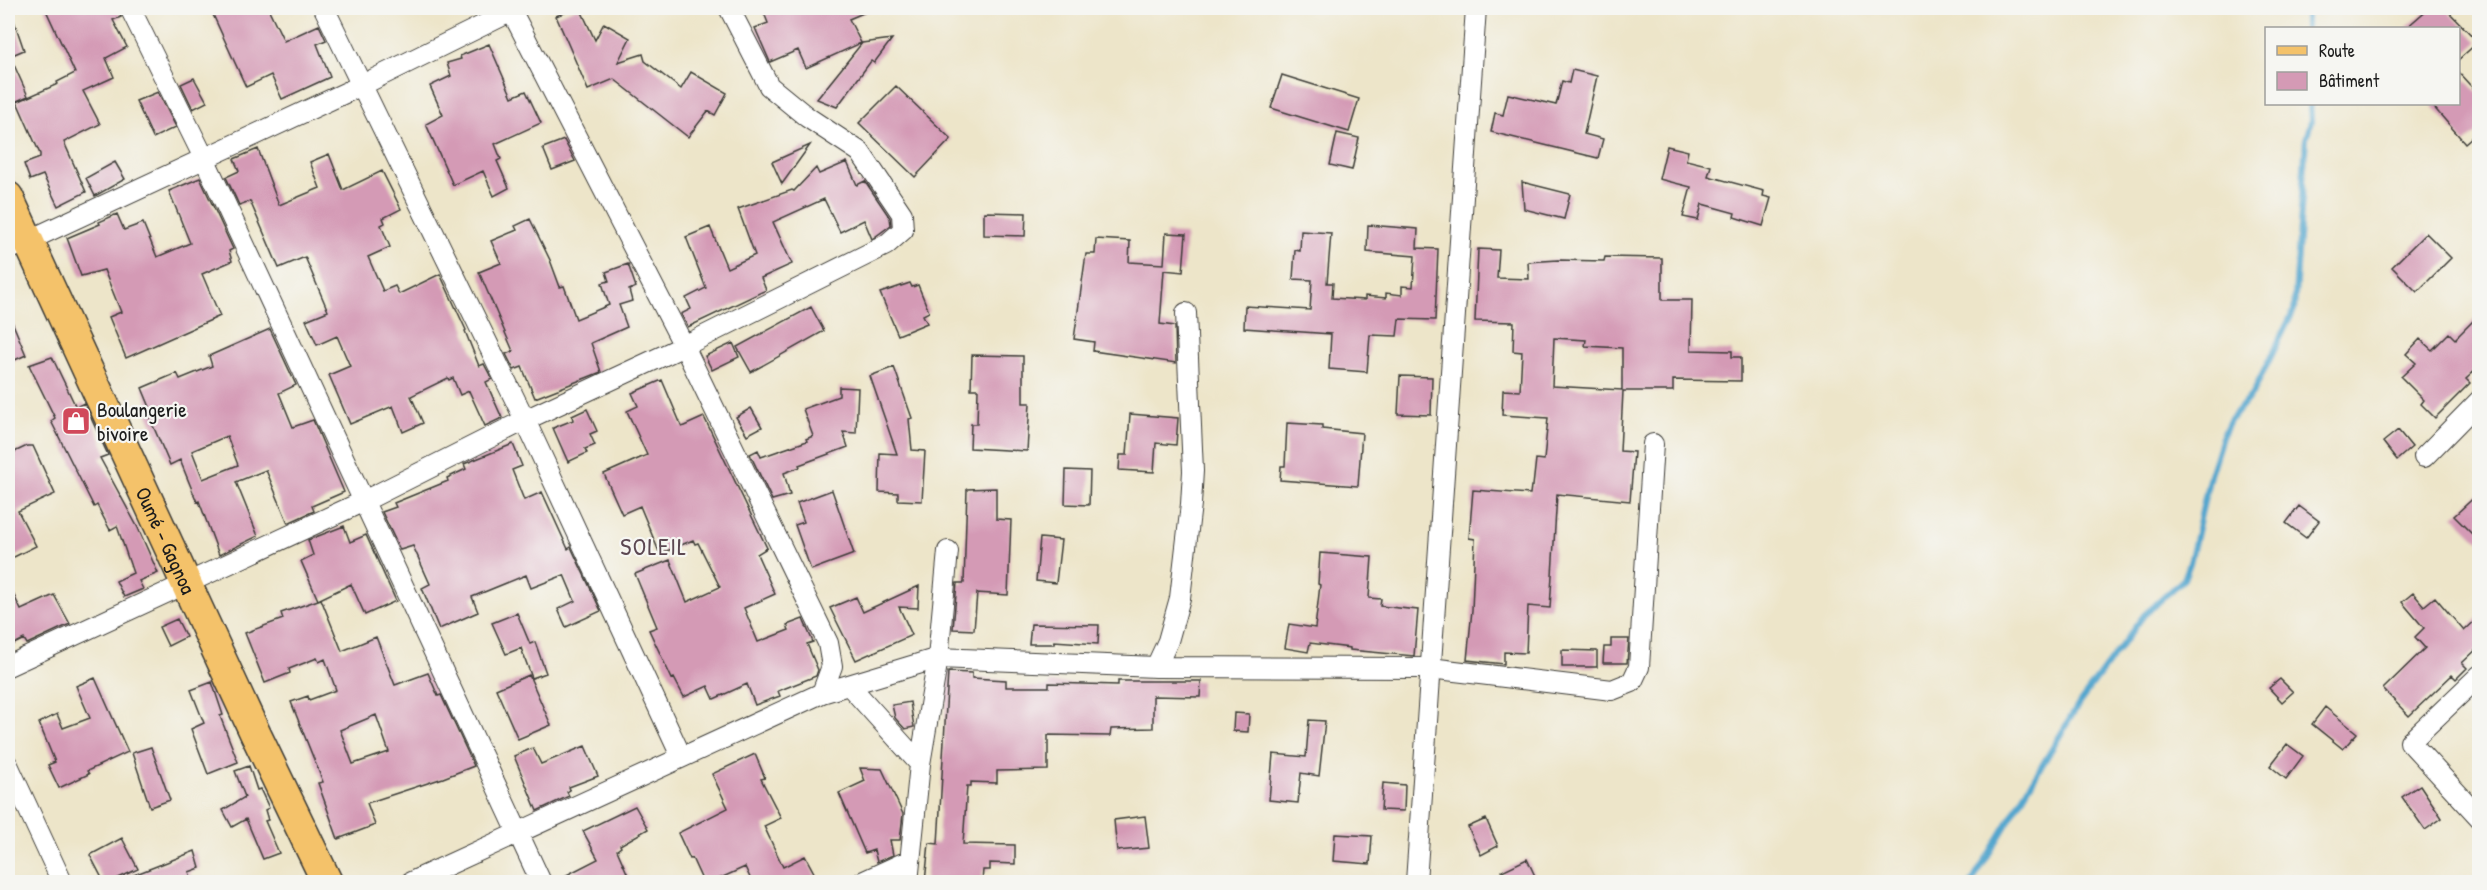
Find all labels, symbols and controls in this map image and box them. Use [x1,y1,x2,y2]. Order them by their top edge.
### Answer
legend [2265,27,2460,105]
text: Route [2319,38,2355,63]
text: Bâtiment [2319,68,2380,93]
place label: Boulangerie bivoire [97,395,187,448]
shop icon: Boulangerie bivoire [60,405,92,437]
street label: Oumé - Gagnoa [129,482,203,598]
district label: SOLEIL [620,530,688,562]

